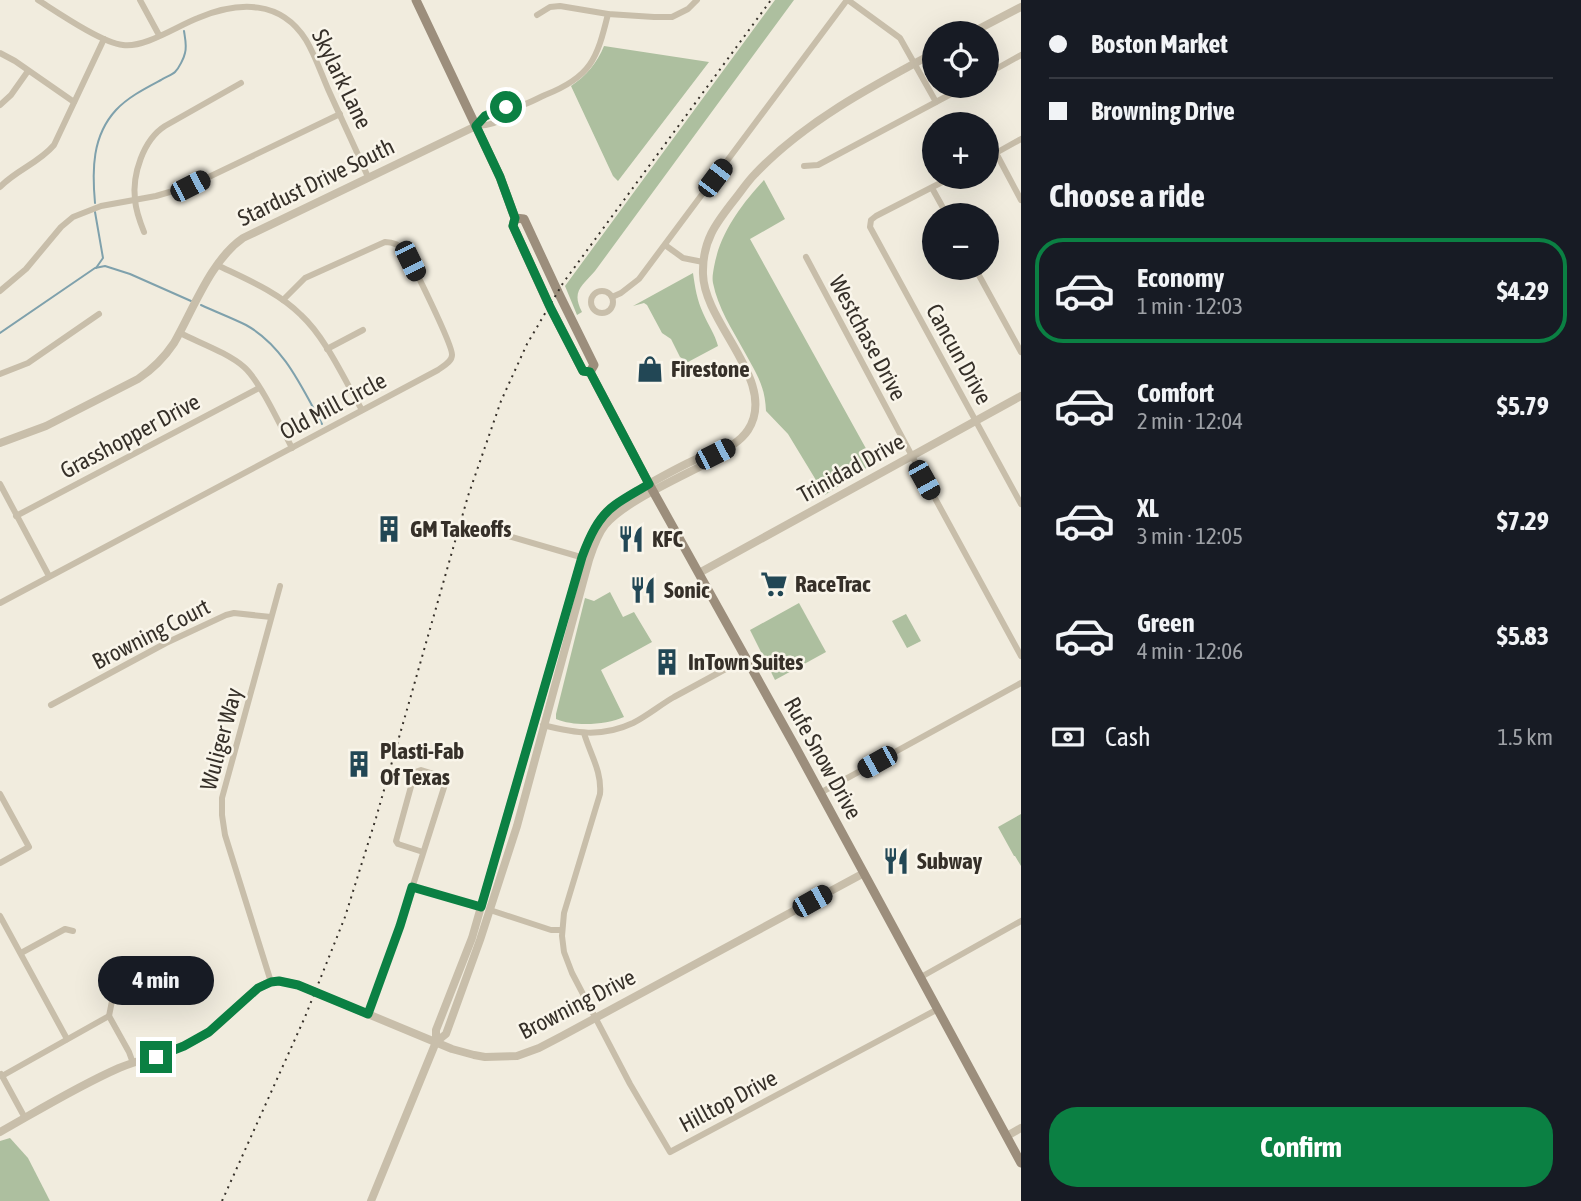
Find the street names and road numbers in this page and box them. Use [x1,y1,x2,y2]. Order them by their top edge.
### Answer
street label: Skylark Lane [307,25,377,133]
street label: Stardust Drive South [234,133,398,231]
street label: Westchase Drive [824,271,912,405]
street label: Cancun Drive [921,299,997,409]
street label: Old Mill Circle [275,367,391,445]
street label: Grasshopper Drive [56,388,204,484]
street label: Trinidad Drive [793,428,909,508]
street label: Browning Court [88,593,214,675]
street label: Wuliger Way [195,685,247,793]
street label: Rufe Snow Drive [779,692,867,824]
street label: Browning Drive [514,964,640,1044]
street label: Hilltop Drive [675,1064,781,1138]

